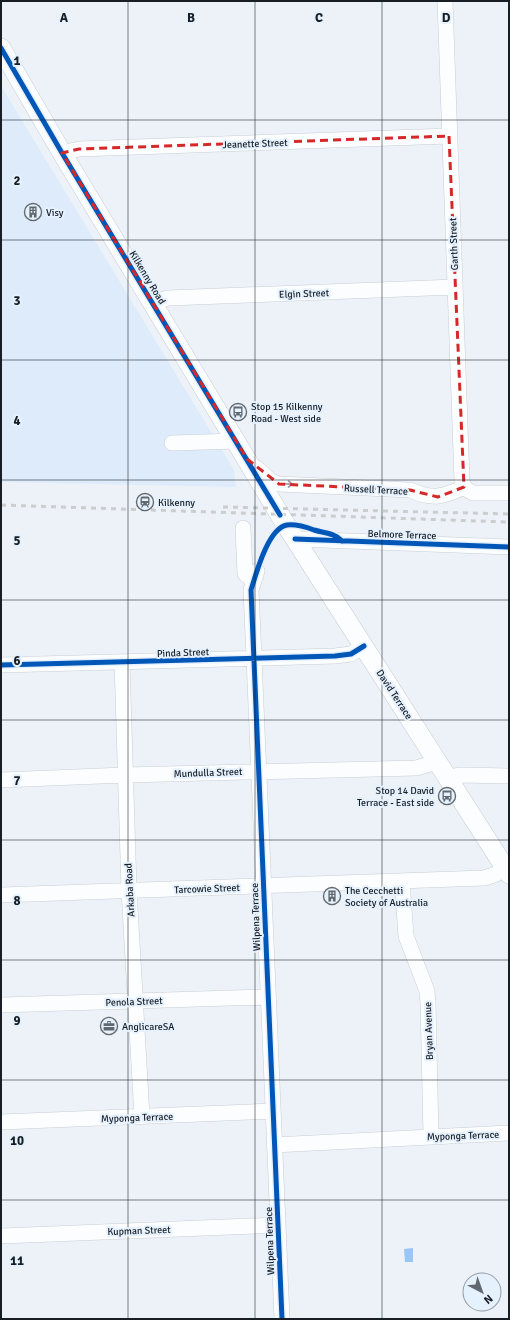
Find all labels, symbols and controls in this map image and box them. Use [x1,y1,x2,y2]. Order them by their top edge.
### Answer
text: A [60,10,69,26]
text: B [187,10,195,26]
text: C [315,10,323,26]
text: D [442,10,451,26]
text: 1 [13,53,21,69]
street label: Jeanette Street [222,137,288,151]
text: 2 [13,173,21,189]
building icon: Visy [23,202,43,222]
place label: Visy [46,207,64,219]
street label: Garth Street [447,217,461,270]
street label: Kilkenny Road [126,249,168,307]
street label: Elgin Street [279,287,330,301]
text: 3 [13,293,21,309]
place label: Stop 15 Kilkenny Road - West side [251,401,323,425]
bus stop icon: Stop 15 Kilkenny Road - West side [228,402,248,422]
text: 4 [13,413,21,429]
one-way arrow [280,481,293,488]
street label: Russell Terrace [344,482,408,498]
station icon: Kilkenny [135,492,155,512]
place label: Kilkenny [158,497,195,509]
street label: Belmore Terrace [367,528,437,542]
text: 5 [13,533,21,549]
street label: Pinda Street [157,646,210,660]
text: 6 [13,653,21,669]
street label: David Terrace [374,667,415,722]
street label: Mundulla Street [173,766,243,780]
text: 7 [13,773,21,789]
place label: Stop 14 David Terrace - East side [357,785,434,809]
bus stop icon: Stop 14 David Terrace - East side [437,786,457,806]
street label: Arkaba Road [123,863,137,917]
street label: Tarcowie Street [174,882,241,896]
street label: Wilpena Terrace [249,883,263,951]
place label: The Cecchetti Society of Australia [345,885,428,909]
building icon: The Cecchetti Society of Australia [322,886,342,906]
text: 8 [13,893,21,909]
street label: Penola Street [105,995,163,1009]
street label: Bryan Avenue [422,1002,436,1060]
text: 9 [13,1013,21,1029]
office icon: AnglicareSA [99,1016,119,1036]
place label: AnglicareSA [122,1021,174,1033]
street label: Myponga Terrace [101,1111,173,1125]
street label: Myponga Terrace [427,1129,499,1143]
text: 10 [10,1133,24,1149]
street label: Wilpena Terrace [263,1207,277,1275]
street label: Kupman Street [107,1224,171,1238]
text: 11 [10,1253,24,1269]
north arrow [462,1272,502,1312]
text: N [481,1292,495,1307]

